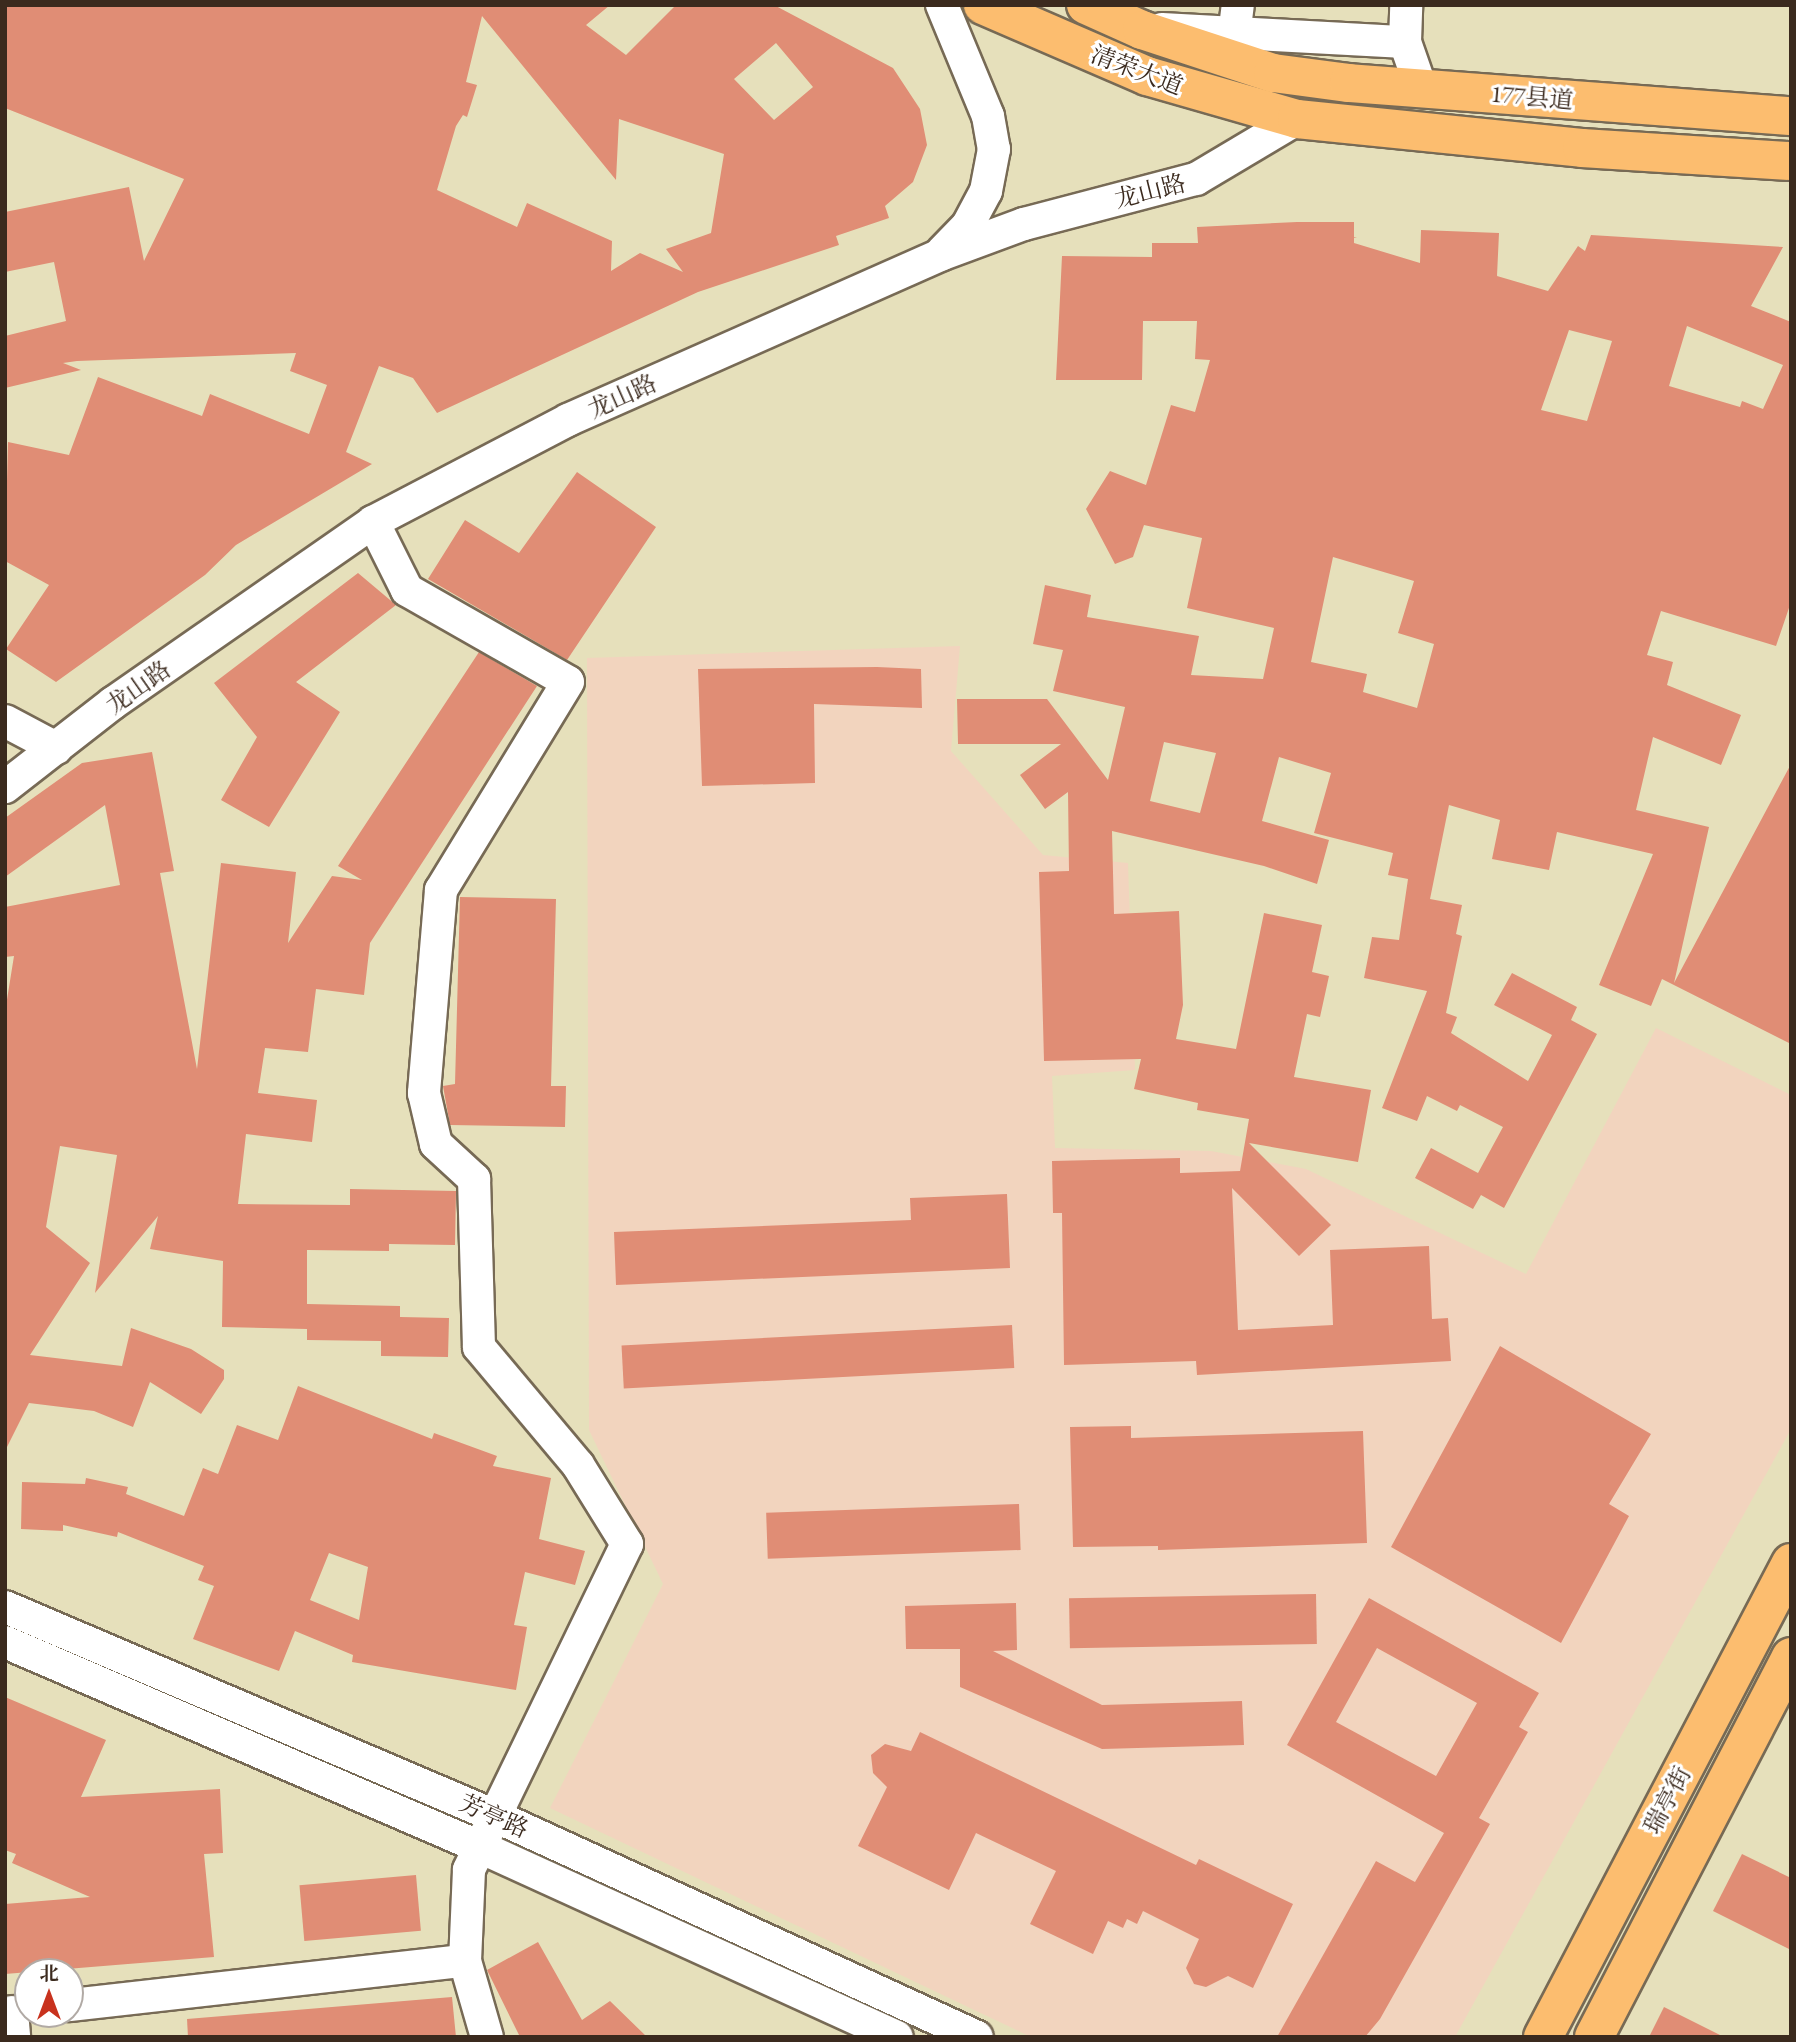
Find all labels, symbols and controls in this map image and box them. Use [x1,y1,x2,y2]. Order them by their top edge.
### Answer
street label: 清荣大道 [1087,39,1187,101]
street label: 177县道 [1490,79,1574,115]
street label: 龙山路 [1112,168,1188,214]
street label: 龙山路 [583,368,661,424]
street label: 龙山路 [100,655,176,719]
street label: 瑞亭街 [1637,1761,1697,1839]
street label: 芳亭路 [455,1788,533,1844]
north arrow [14,1958,84,2028]
text: 北 [39,1961,59,1986]

